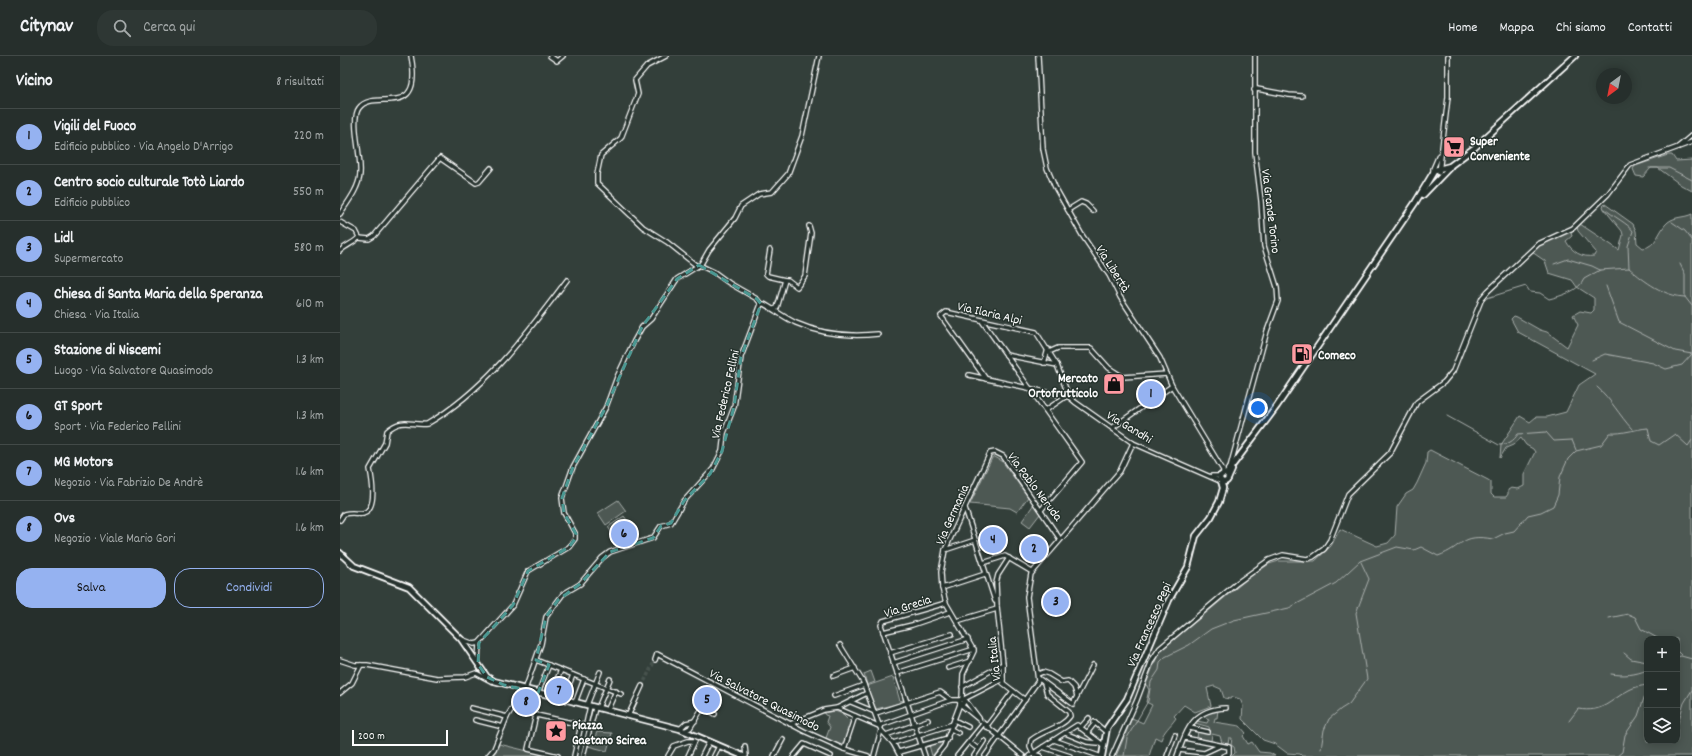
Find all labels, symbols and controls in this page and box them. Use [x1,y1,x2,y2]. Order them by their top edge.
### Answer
search box [97,10,377,46]
text: Citynav [20,14,73,41]
icon: search [111,17,133,39]
text: Cerca qui [143,17,195,39]
text: Home [1448,18,1478,38]
text: Mappa [1500,18,1534,38]
text: Chi siamo [1556,18,1606,38]
text: Contatti [1628,18,1672,38]
north arrow [1596,68,1632,104]
text: Vicino [16,70,53,94]
text: 8 risultati [276,73,324,92]
text: Vigili del Fuoco [54,116,136,138]
text: 1 [28,127,30,146]
text: 220 m [294,127,324,146]
place label: Super Conveniente [1470,133,1530,167]
supermarket icon: Super Conveniente [1441,134,1467,160]
text: Edificio pubblico · Via Angelo D'Arrigo [54,138,233,157]
street label: Via Grande Torino [1255,168,1284,255]
text: Centro socio culturale Totò Liardo [54,172,244,194]
text: 2 [26,183,32,202]
text: 550 m [293,183,324,202]
text: Edificio pubblico [54,194,130,213]
text: Lidl [54,228,74,250]
text: 3 [26,239,32,258]
text: 580 m [294,239,324,258]
street label: Via Libertà [1090,242,1134,297]
text: Supermercato [54,250,123,269]
text: Chiesa di Santa Maria della Speranza [54,284,262,306]
text: 4 [26,295,32,314]
text: 610 m [296,295,324,314]
street label: Via Ilaria Alpi [955,298,1024,331]
text: Chiesa · Via Italia [54,306,139,325]
text: Stazione di Niscemi [54,340,161,362]
fuel station icon: Comeco [1289,341,1315,367]
place label: Comeco [1318,347,1356,366]
street label: Via Federico Fellini [707,348,746,441]
text: 5 [26,351,32,370]
text: 1.3 km [296,351,324,370]
text: Luogo · Via Salvatore Quasimodo [54,362,213,381]
place label: Mercato Ortofrutticolo [1028,370,1098,404]
shop icon: Mercato Ortofrutticolo [1101,371,1127,397]
pin: 1 [1138,379,1164,409]
text: GT Sport [54,396,102,418]
your location [1248,398,1268,418]
text: 6 [26,407,32,426]
text: 1.3 km [296,407,324,426]
street label: Via Gandhi [1102,407,1156,450]
text: Sport · Via Federico Fellini [54,418,181,437]
street label: Via Pablo Neruda [1002,449,1067,527]
text: MG Motors [54,452,113,474]
text: 7 [27,463,31,482]
text: 1.6 km [295,463,324,482]
text: Negozio · Via Fabrizio De Andrè [54,474,203,493]
street label: Via Germania [932,481,975,548]
text: Ovs [54,508,75,530]
text: 8 [26,519,32,538]
text: 1.6 km [295,519,324,538]
pin: 6 [611,519,637,549]
pin: 4 [980,525,1006,555]
text: Negozio · Viale Mario Gori [54,530,175,549]
pin: 2 [1021,534,1047,564]
button: Salva [16,568,166,608]
button: Condividi [174,568,324,608]
street label: Via Francesco Pepi [1123,579,1178,670]
pin: 3 [1043,587,1069,617]
street label: Via Grecia [882,591,935,624]
street label: Via Italia [984,635,1007,682]
map controls [1644,636,1680,744]
button: + [1644,636,1680,672]
street label: Via Salvatore Quasimodo [705,665,823,737]
button: − [1644,672,1680,708]
pin: 7 [546,676,572,706]
pin: 5 [694,685,720,715]
pin: 8 [513,687,539,717]
button: layers [1644,708,1680,744]
place label: Piazza Gaetano Scirea [572,717,647,751]
place icon: Piazza Gaetano Scirea [543,718,569,744]
scale bar [352,728,448,747]
text: 200 m [358,729,385,745]

